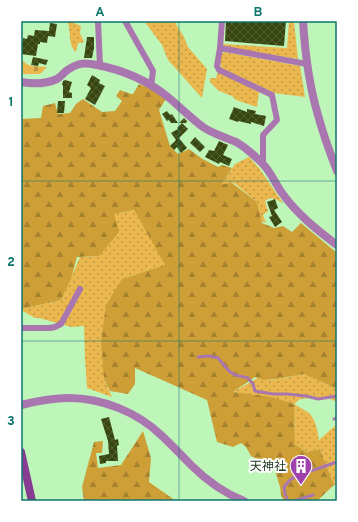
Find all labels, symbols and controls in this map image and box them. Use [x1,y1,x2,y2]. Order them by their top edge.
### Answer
text: A [95,5,105,21]
text: B [254,5,263,21]
text: 1 [8,95,14,111]
text: 2 [7,255,15,271]
text: 3 [7,414,15,430]
building icon: 天神社 [288,453,314,486]
place label: 天神社 [250,459,286,475]

